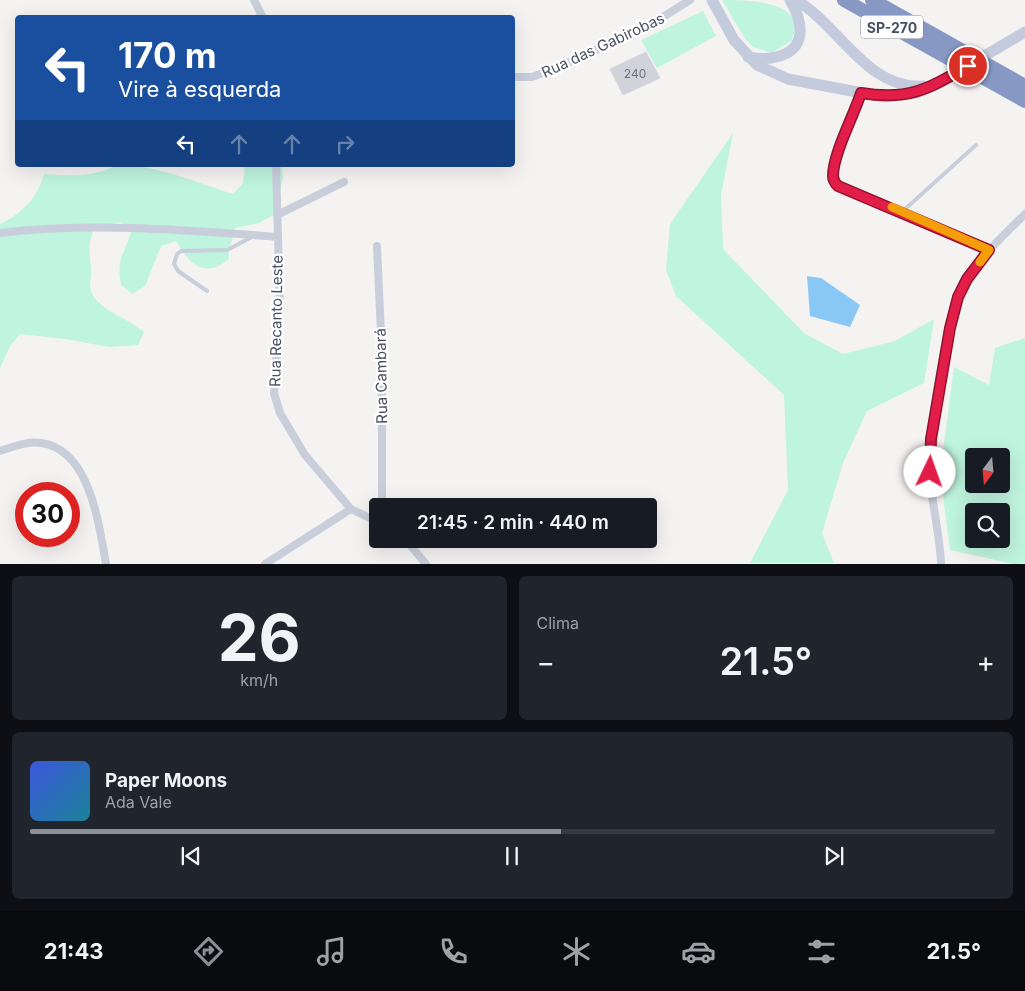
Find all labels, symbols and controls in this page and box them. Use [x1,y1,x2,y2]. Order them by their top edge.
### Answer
street label: Rua das Gabirobas [539,8,668,82]
road number: SP-270 [861,16,923,38]
text: 170 m [118,34,217,76]
icon: left [35,35,100,100]
pin [947,45,989,87]
icon: arrive [954,52,982,80]
house number: 240 [624,66,646,81]
text: Vire à esquerda [118,76,281,102]
icon: left [172,130,200,158]
icon: ahead [225,130,253,158]
icon: ahead [278,130,306,158]
icon: right [331,130,359,158]
street label: Rua Recanto Leste [265,255,287,387]
street label: Rua Cambará [371,328,391,424]
position arrow [903,445,955,497]
north arrow [965,448,1010,492]
map controls [965,448,1010,548]
speed limit sign: 30 [15,482,80,547]
button: search [965,503,1010,548]
text: 21:45 · 2 min · 440 m [417,511,609,534]
text: 26 [218,598,301,677]
text: Clima [537,613,579,633]
text: 21.5° [719,638,812,684]
text: − [537,645,555,679]
text: + [976,645,995,679]
text: km/h [240,670,278,690]
text: Paper Moons [105,769,227,792]
text: Ada Vale [105,792,172,812]
icon: previous [177,842,205,870]
icon: pause [498,842,526,870]
icon: next [820,842,848,870]
icon: directions [191,934,226,969]
icon: music [314,934,349,969]
icon: phone [436,934,471,969]
icon: climate [559,934,594,969]
icon: car [681,934,716,969]
icon: filters [804,934,839,969]
text: 21:43 [44,938,104,964]
text: 21.5° [927,938,981,964]

